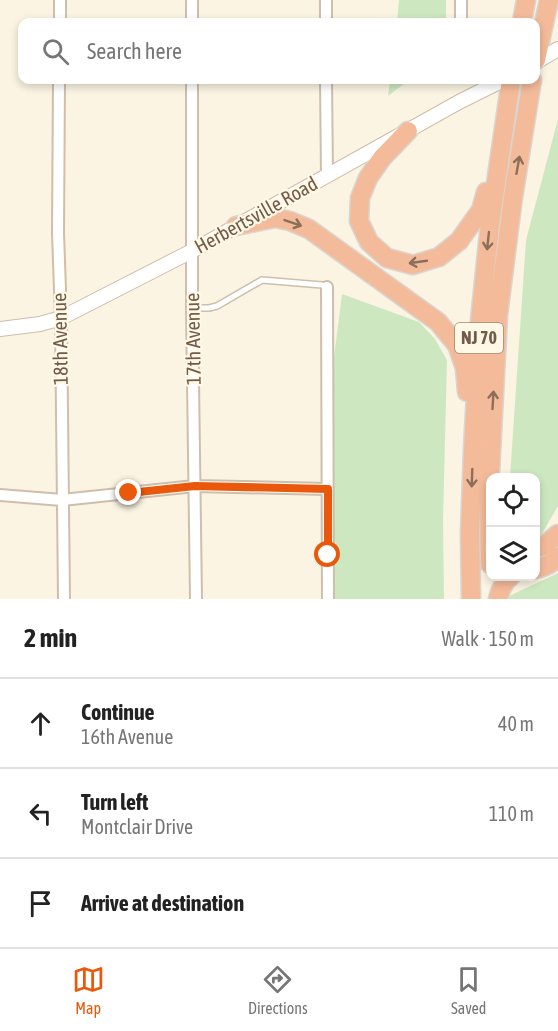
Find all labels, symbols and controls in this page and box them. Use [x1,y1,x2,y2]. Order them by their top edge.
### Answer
search box [18,18,540,84]
icon: search [39,35,72,68]
text: Search here [87,38,182,64]
one-way arrow [513,155,524,175]
street label: Herbertsville Road [190,171,321,258]
one-way arrow [283,218,302,229]
one-way arrow [482,231,493,251]
one-way arrow [409,256,428,267]
street label: 18th Avenue [47,293,72,385]
street label: 17th Avenue [180,293,205,385]
road number: NJ 70 [455,323,503,353]
one-way arrow [488,391,499,411]
one-way arrow [466,467,477,487]
map controls [486,473,540,581]
button: locate [486,473,540,527]
route end [115,479,141,505]
button: layers [486,527,540,581]
route start [314,541,340,567]
text: 2 min [24,623,77,653]
text: Walk · 150 m [442,627,534,650]
text: Continue [81,699,155,725]
icon: ahead [24,707,57,740]
text: 40 m [498,712,534,735]
text: 16th Avenue [81,725,173,748]
text: Turn left [81,789,148,815]
icon: left [24,797,57,830]
text: 110 m [489,802,534,825]
text: Montclair Drive [81,815,193,838]
icon: arrive [24,887,57,920]
text: Arrive at destination [81,890,244,916]
tab: Map [72,963,105,1017]
tab: Directions [248,963,308,1017]
tab: Saved [451,963,486,1017]

